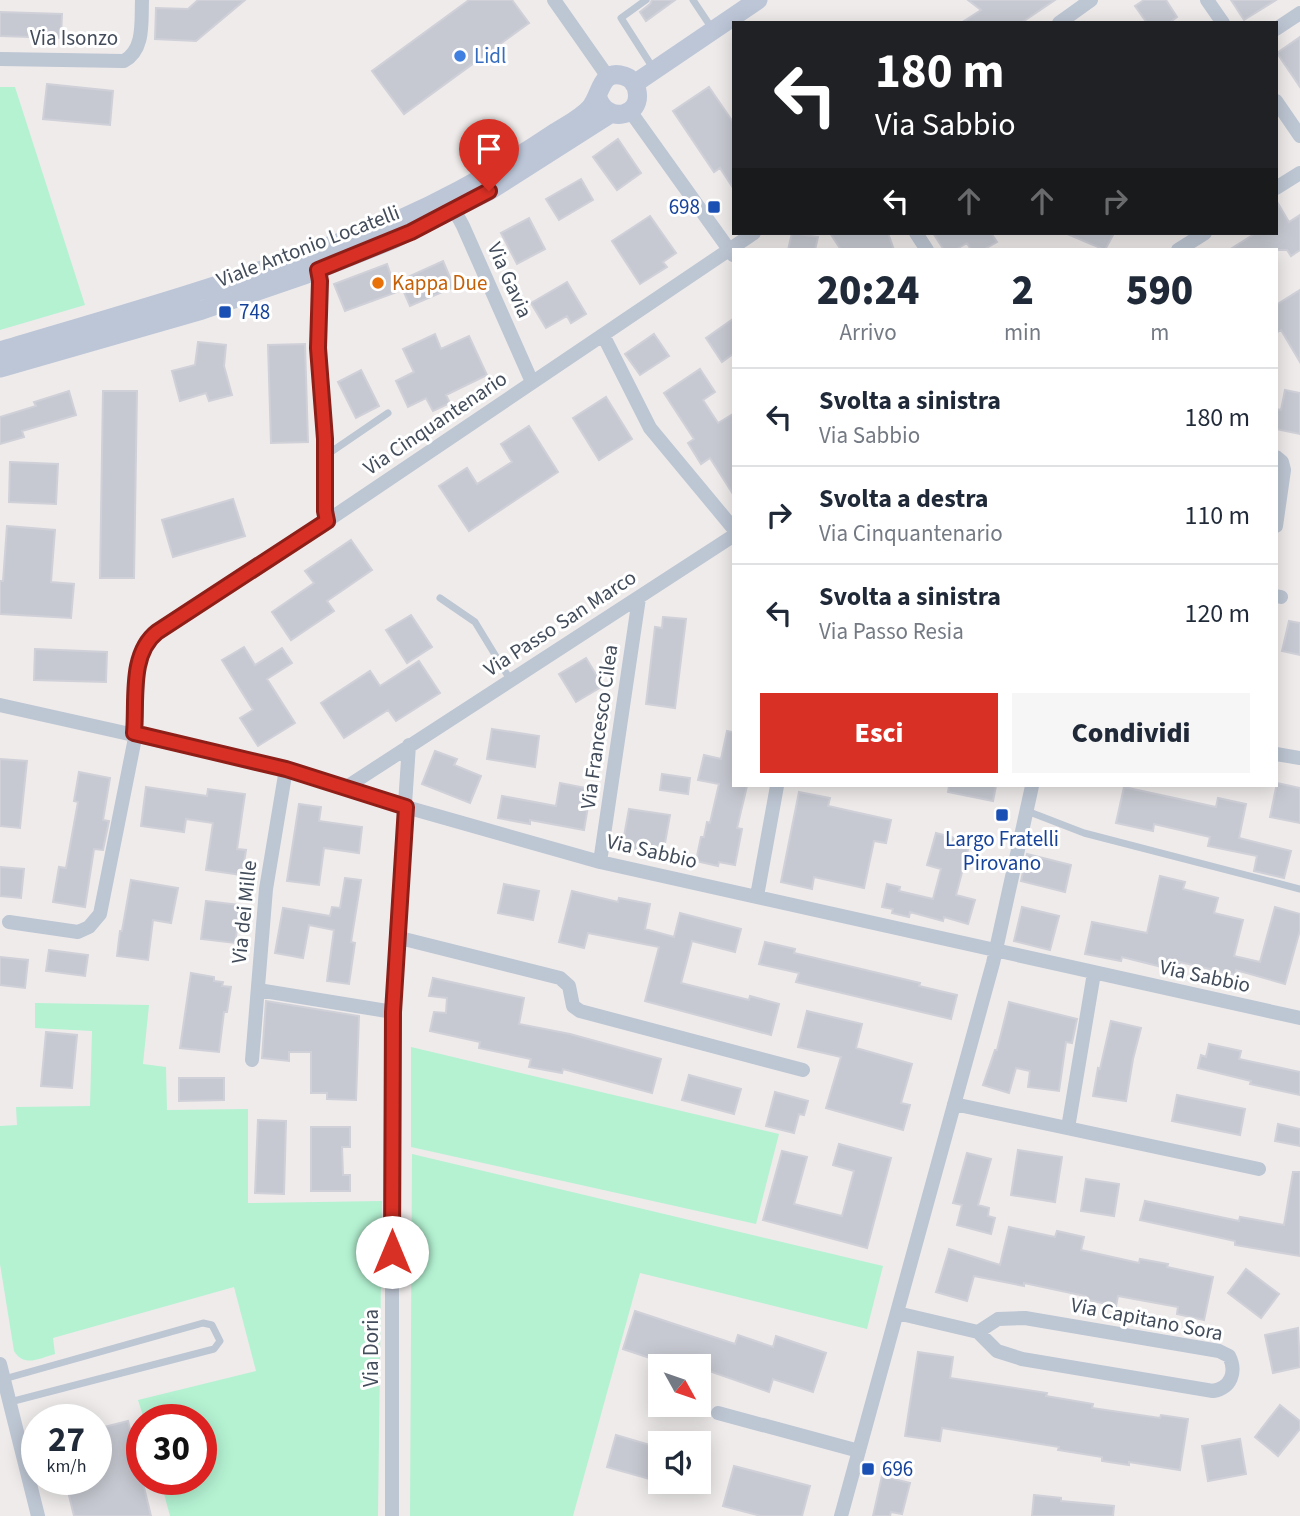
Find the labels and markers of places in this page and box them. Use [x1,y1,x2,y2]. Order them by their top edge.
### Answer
place label: Lidl [474,41,506,71]
marker: Lidl [452,48,468,64]
pin [459,119,519,191]
place label: 698 [669,192,700,222]
marker: 698 [706,199,722,215]
place label: Kappa Due [392,268,487,298]
marker: Kappa Due [370,275,386,291]
place label: 748 [239,297,270,327]
marker: 748 [217,304,233,320]
marker: Largo Fratelli Pirovano [994,807,1010,823]
place label: Largo Fratelli Pirovano [945,824,1059,878]
place label: 696 [882,1454,913,1484]
marker: 696 [860,1461,876,1477]

